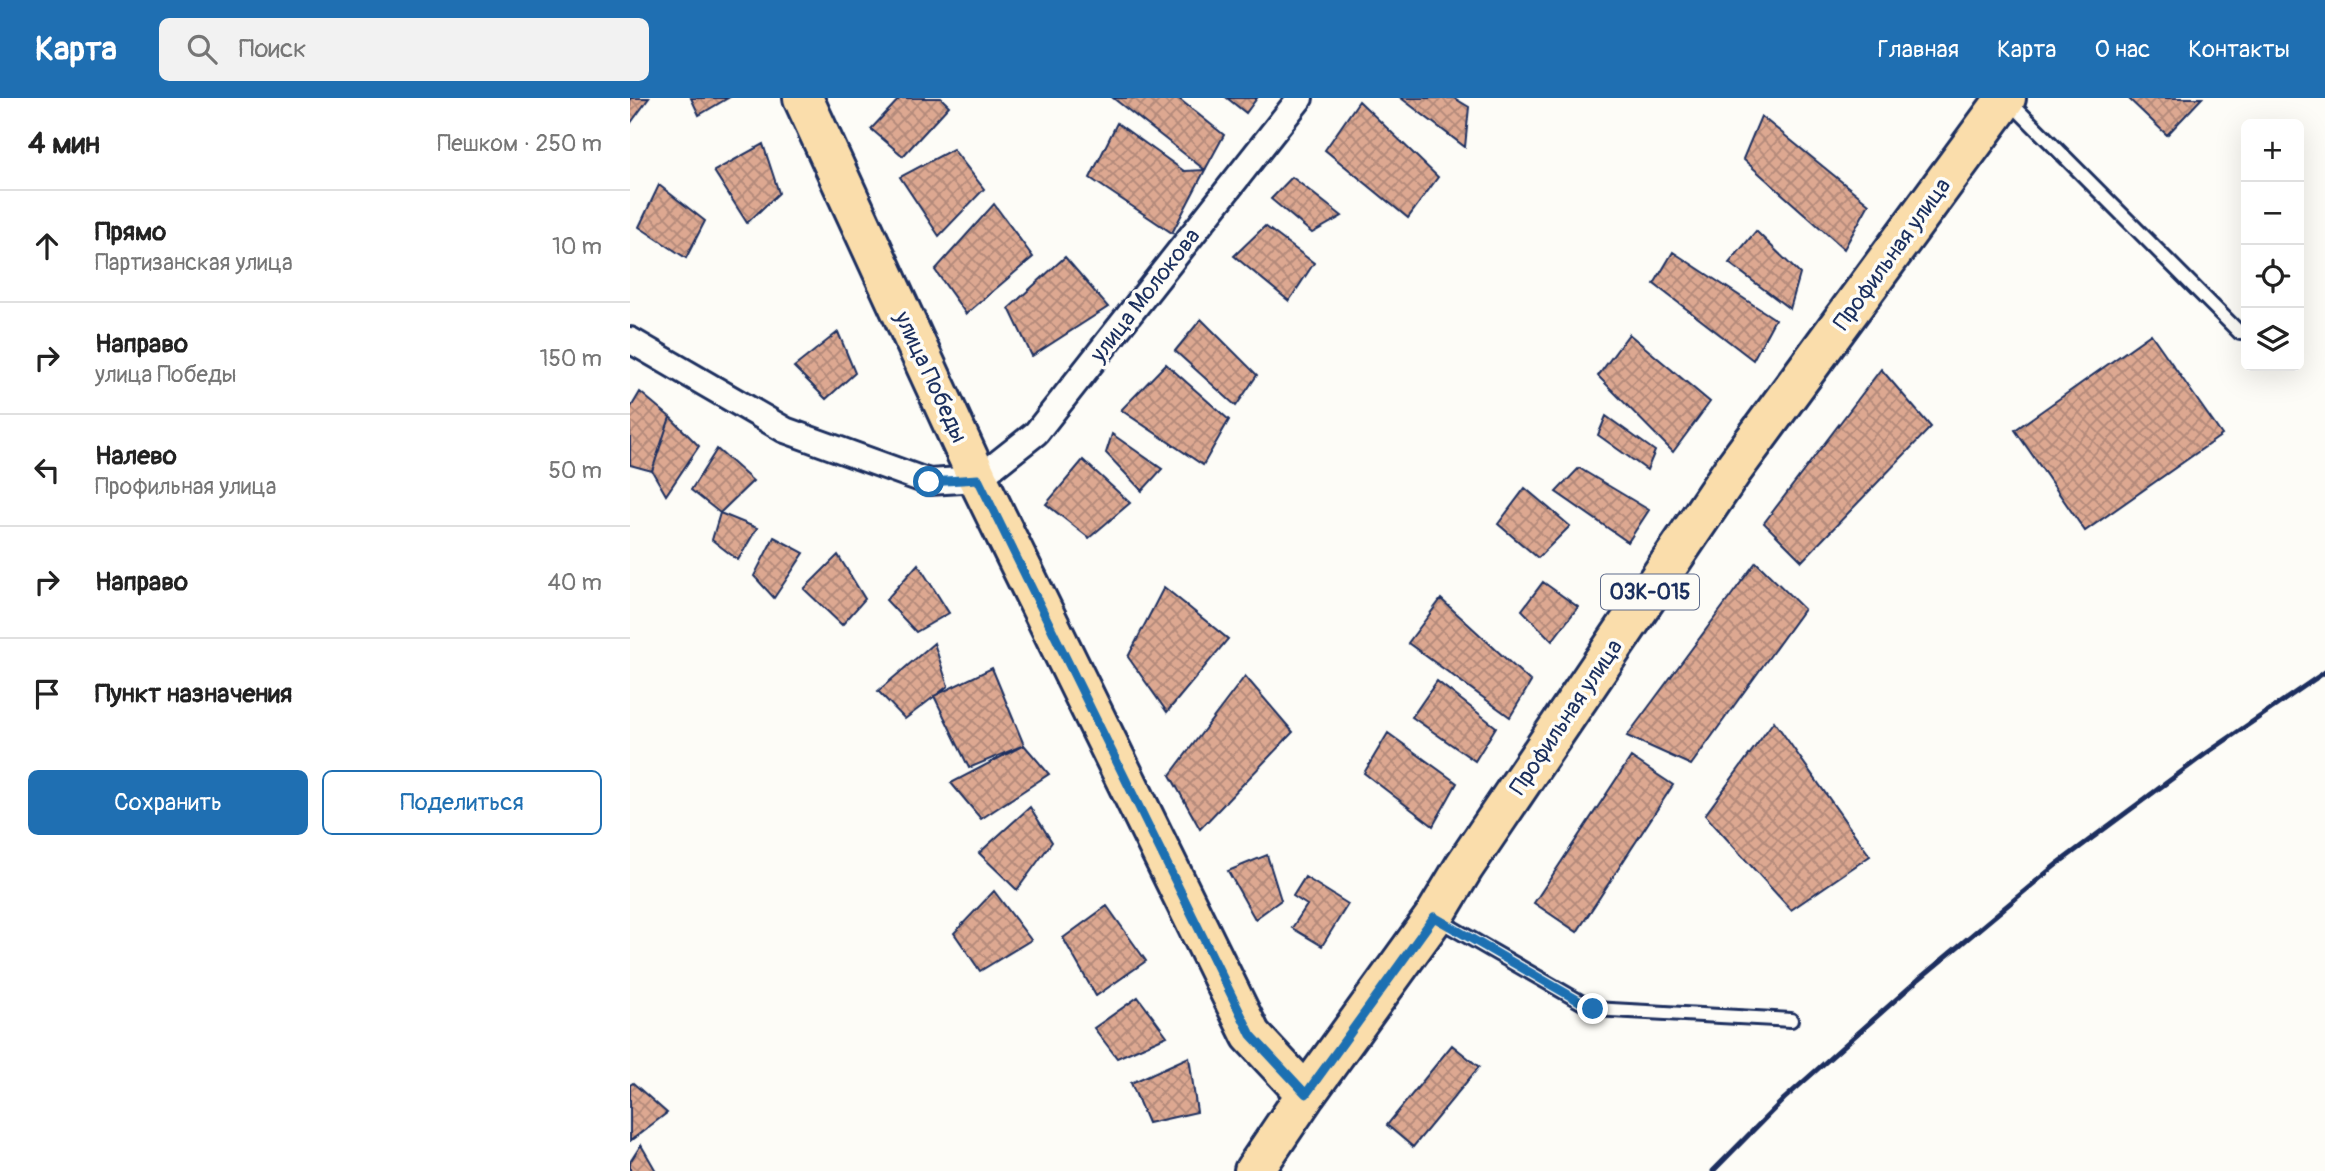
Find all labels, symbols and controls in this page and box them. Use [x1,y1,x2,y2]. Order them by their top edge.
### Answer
search box [159,18,649,81]
text: Карта [35,29,117,70]
icon: search [183,30,221,68]
text: Поиск [239,33,307,65]
text: Главная [1878,35,1959,64]
text: Карта [1997,35,2057,64]
text: О нас [2095,35,2150,64]
text: Контакты [2188,35,2290,64]
map controls [2241,119,2304,371]
button: + [2241,119,2304,182]
text: 4 мин [28,125,100,162]
text: Пешком · 250 m [437,129,602,158]
street label: Профильная улица [1827,172,1957,336]
button: − [2241,182,2304,245]
text: Прямо [95,216,166,248]
street label: улица Молокова [1083,222,1206,368]
icon: ahead [28,227,66,265]
text: 10 m [552,232,602,261]
button: locate [2241,245,2304,308]
text: Партизанская улица [95,248,293,277]
street label: улица Победы [888,306,974,447]
button: layers [2241,308,2304,371]
text: Направо [95,328,188,360]
icon: right [28,339,66,377]
text: 150 m [539,344,602,373]
text: улица Победы [95,360,237,389]
text: Налево [95,440,177,472]
icon: left [28,451,66,489]
text: 50 m [548,456,602,485]
route start [913,466,944,497]
text: Профильная улица [95,472,276,501]
icon: right [28,563,66,601]
text: Направо [95,566,188,598]
text: 40 m [548,568,602,597]
road number: 03К-015 [1601,574,1699,610]
street label: Профильная улица [1503,634,1629,800]
icon: arrive [28,675,66,713]
text: Пункт назначения [95,678,292,710]
button: Сохранить [28,770,308,835]
button: Поделиться [322,770,602,835]
route end [1577,993,1608,1024]

